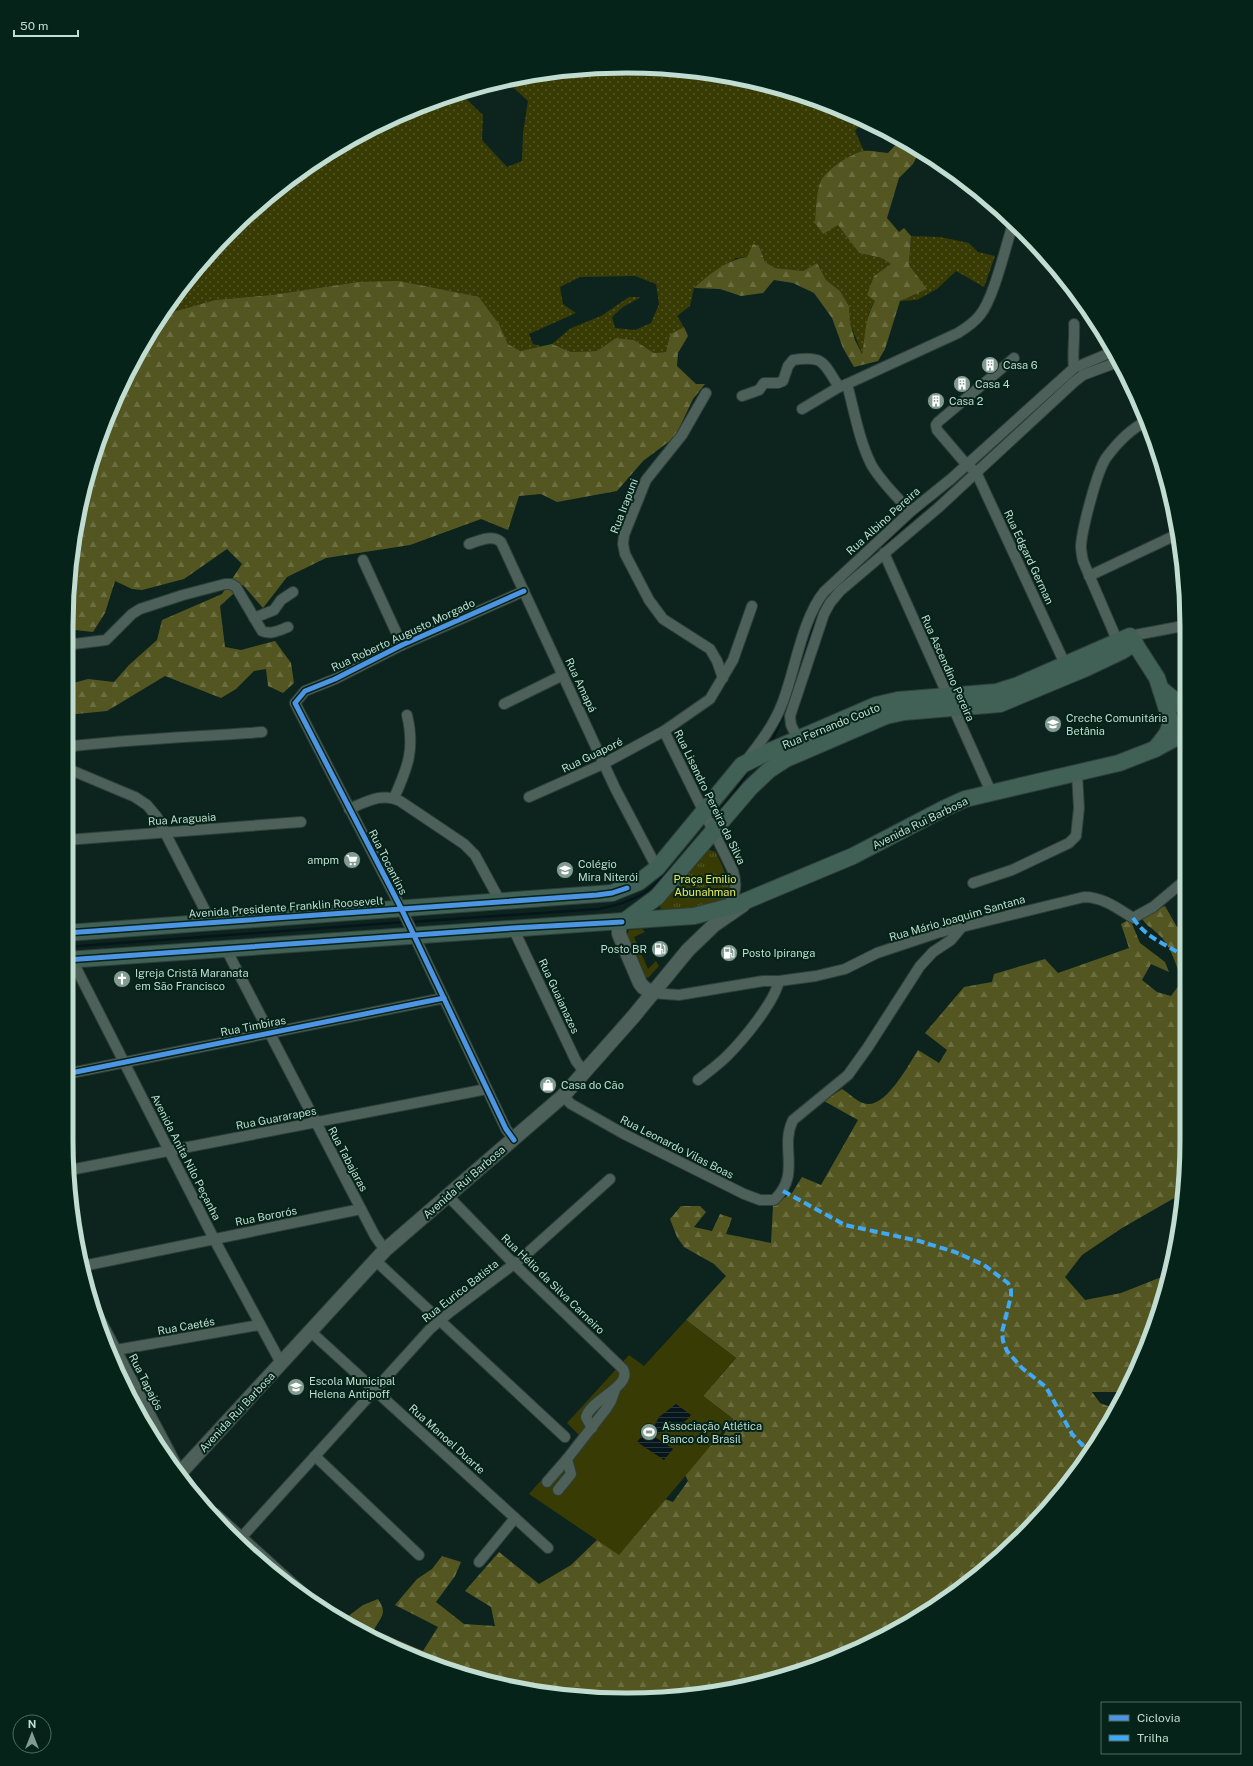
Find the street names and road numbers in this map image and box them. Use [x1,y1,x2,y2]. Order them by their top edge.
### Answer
street label: Rua Irapuni [608,477,640,535]
street label: Rua Albino Pereira [844,485,922,557]
street label: Rua Edgard German [1002,508,1056,606]
street label: Rua Roberto Augusto Morgado [329,596,477,674]
street label: Rua Ascendino Pereira [919,613,977,723]
street label: Rua Amapá [563,656,599,714]
street label: Rua Fernando Couto [781,701,881,751]
street label: Rua Lisandro Pereira da Silva [672,728,748,866]
street label: Rua Guaporé [560,735,624,775]
street label: Avenida Rui Barbosa [870,795,970,851]
street label: Rua Araguaia [147,811,217,827]
street label: Rua Tocantins [366,827,410,897]
street label: Rua Mário Joaquim Santana [888,893,1026,943]
street label: Avenida Presidente Franklin Roosevelt [188,894,384,920]
street label: Rua Guaianazes [536,957,582,1036]
street label: Rua Timbiras [219,1014,287,1038]
street label: Avenida Anita Nilo Peçanha [148,1092,223,1223]
street label: Rua Guararapes [235,1104,318,1132]
street label: Rua Leonardo Vilas Boas [618,1113,736,1181]
street label: Rua Tabajaras [326,1125,370,1194]
street label: Avenida Rui Barbosa [421,1143,507,1221]
street label: Rua Bororós [234,1204,298,1228]
street label: Rua Hélio da Silva Carneiro [499,1232,607,1336]
street label: Rua Eurico Batista [419,1257,501,1325]
street label: Rua Caetés [156,1315,216,1337]
street label: Rua Tapajós [127,1352,166,1413]
street label: Avenida Rui Barbosa [197,1370,277,1454]
street label: Rua Manoel Duarte [407,1402,487,1476]

